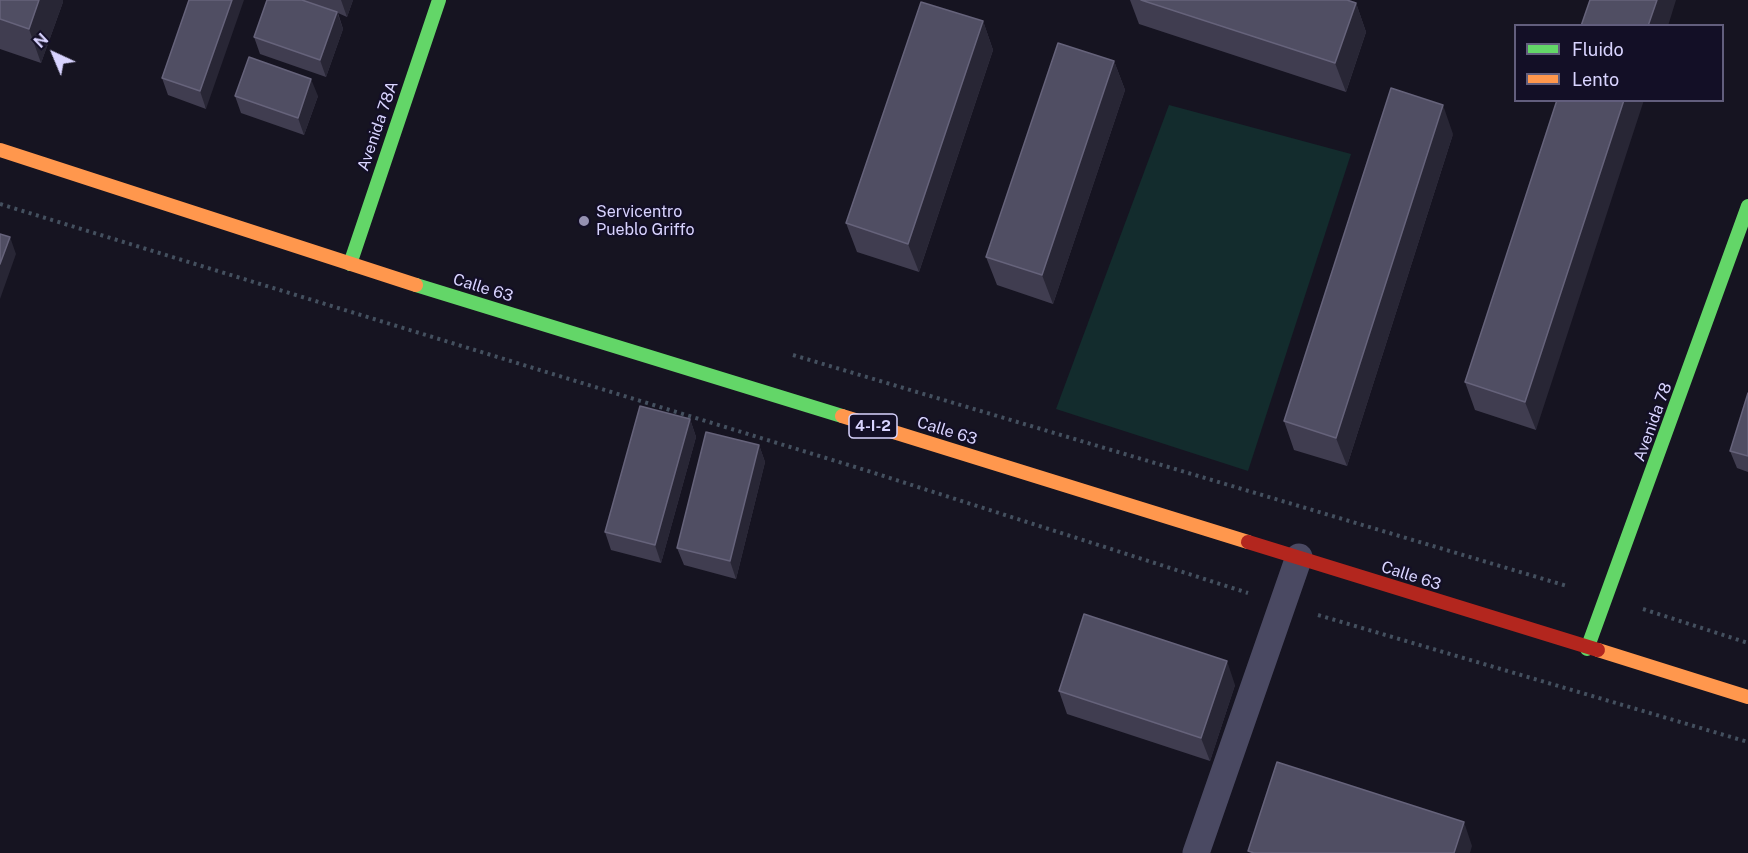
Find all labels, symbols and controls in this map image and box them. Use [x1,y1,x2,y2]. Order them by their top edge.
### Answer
north arrow [24,24,84,84]
legend [1514,24,1724,102]
text: N [30,30,52,52]
text: Fluido [1572,39,1624,60]
text: Lento [1572,69,1619,90]
street label: Avenida 78A [354,79,402,173]
place label: Servicentro Pueblo Griffo [596,202,695,240]
marker: Servicentro Pueblo Griffo [577,214,591,228]
street label: Calle 63 [451,270,515,306]
street label: Avenida 78 [1630,380,1676,464]
street label: Calle 63 [915,413,979,449]
road number: 4-I-2 [849,414,897,438]
street label: Calle 63 [1379,557,1443,595]

